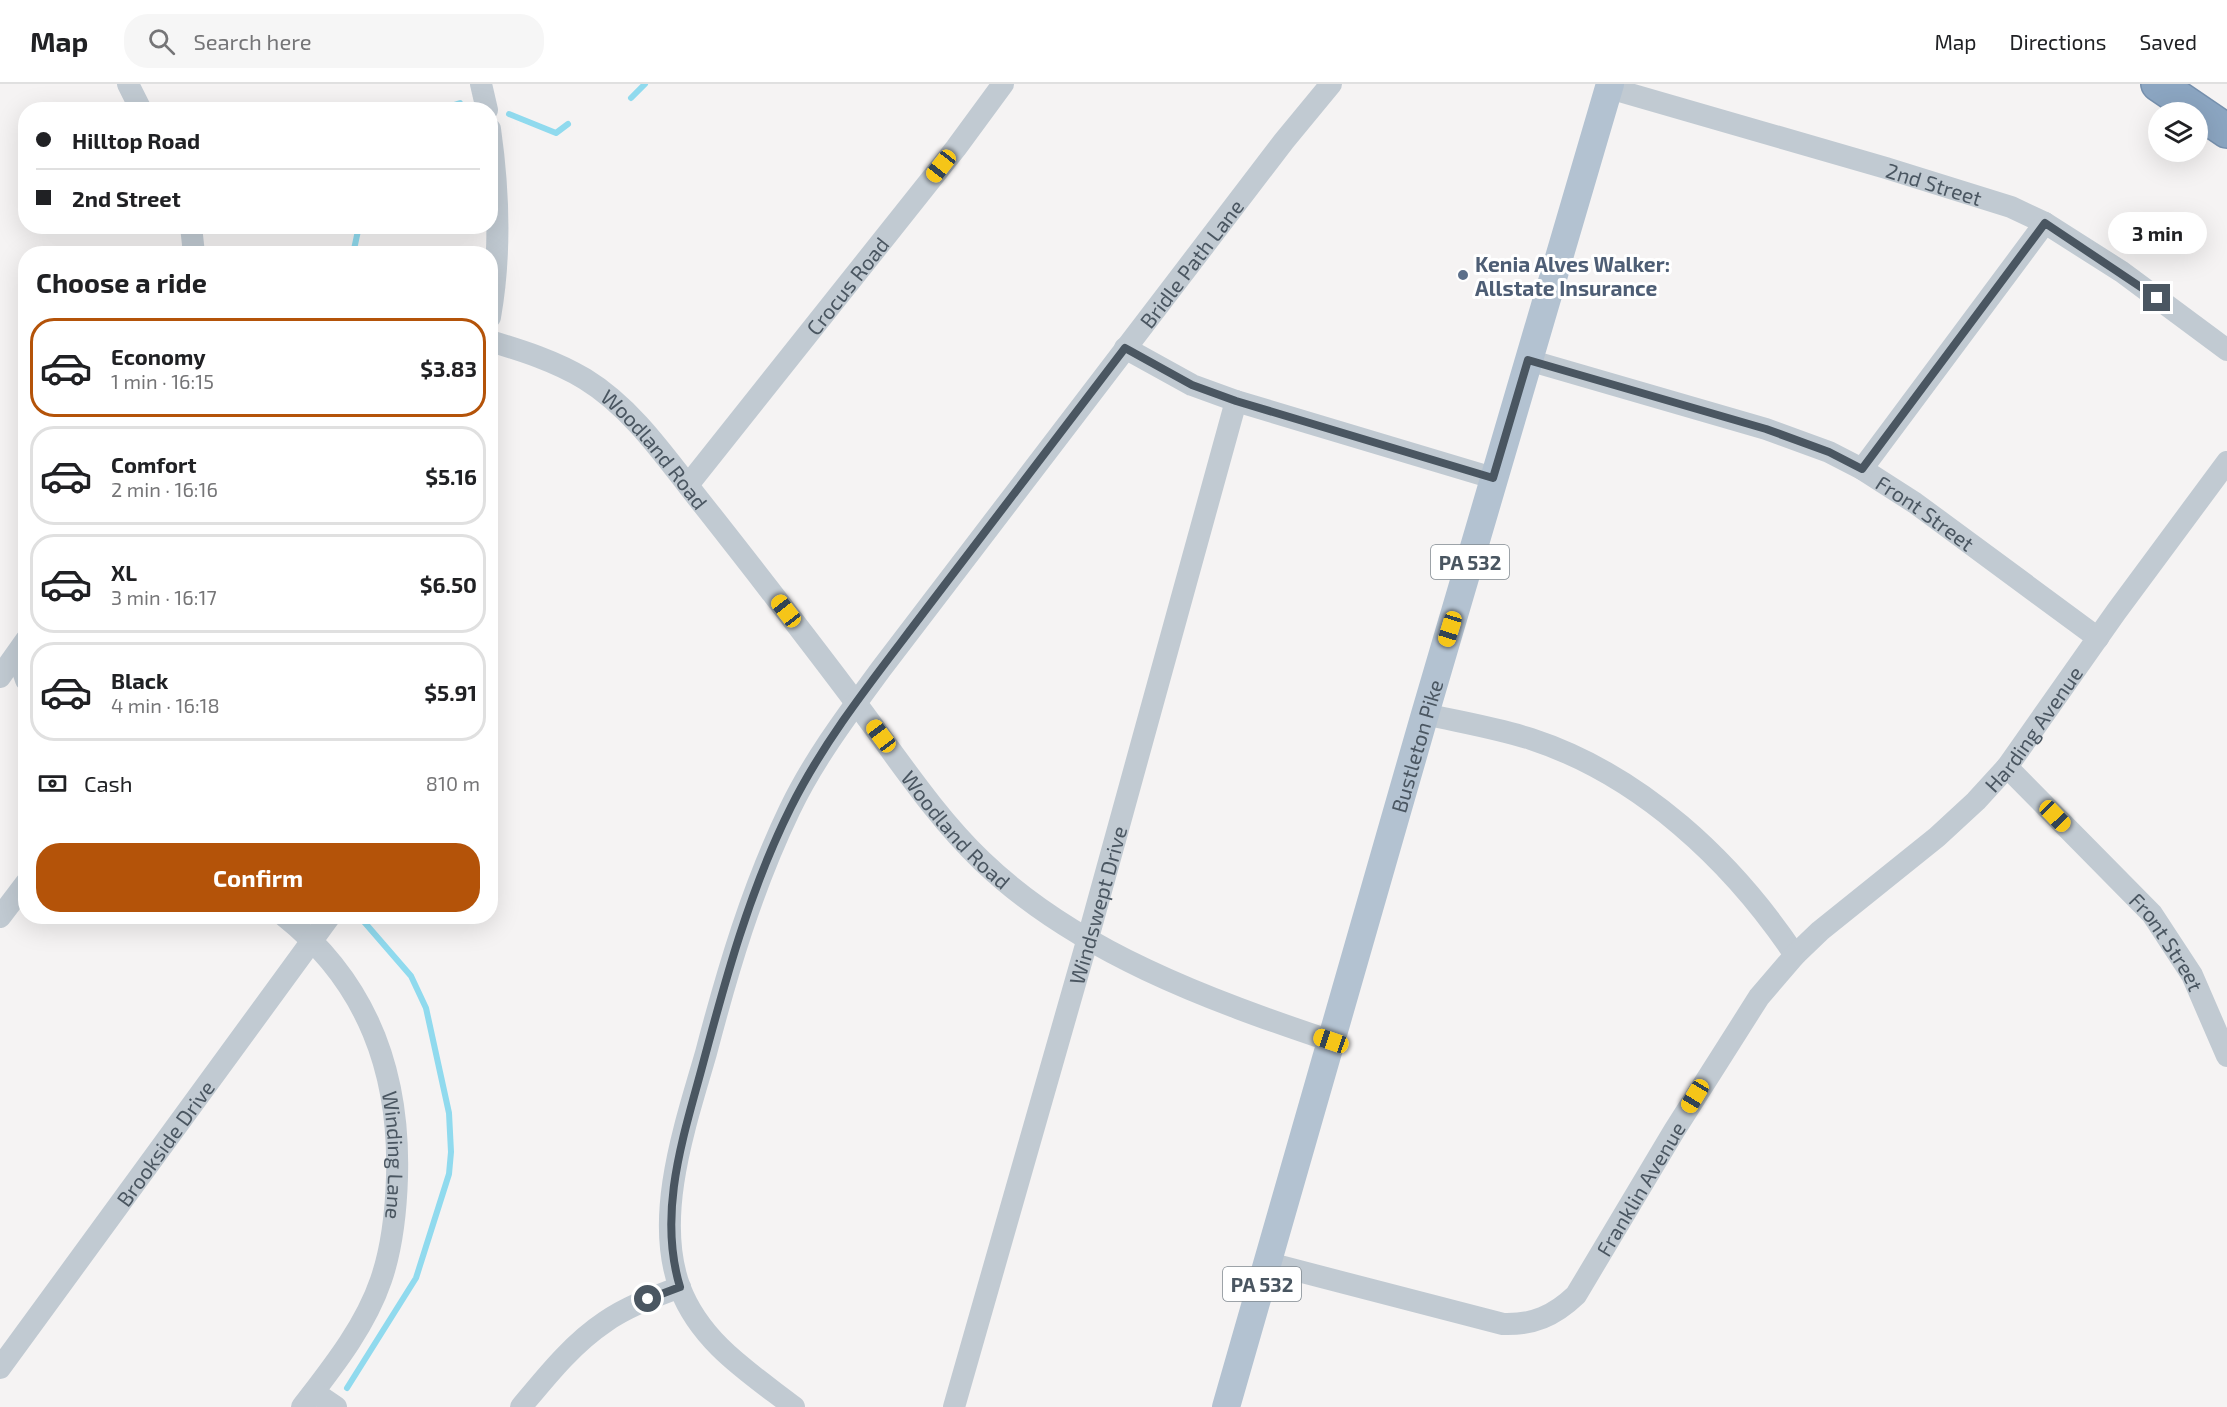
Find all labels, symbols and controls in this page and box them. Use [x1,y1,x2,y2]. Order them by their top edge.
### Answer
search box [124,14,544,68]
text: Map [30,24,88,58]
icon: search [145,25,178,58]
text: Search here [193,28,312,54]
text: Map [1934,29,1977,54]
text: Directions [2010,29,2106,54]
text: Saved [2139,29,2197,54]
map controls [2148,102,2208,162]
button: layers [2148,102,2208,162]
text: Hilltop Road [72,127,200,153]
car [923,146,959,186]
street label: 2nd Street [1883,156,1985,210]
text: 2nd Street [72,185,181,211]
street label: Bridle Path Lane [1134,194,1248,332]
callout: 3 min [2108,211,2206,253]
text: 3 min [2132,221,2183,245]
street label: Crocus Road [800,231,893,339]
place label: Kenia Alves Walker: Allstate Insurance [1475,251,1670,300]
text: Choose a ride [36,266,207,298]
marker: Kenia Alves Walker: Allstate Insurance [1456,268,1470,282]
route end [2143,284,2170,311]
icon: car [39,341,93,395]
text: Economy [111,343,206,369]
text: $3.83 [420,355,477,381]
text: 1 min · 16:15 [111,369,214,393]
street label: Woodland Road [597,383,714,514]
icon: car [39,449,93,503]
text: Comfort [111,451,196,477]
text: $5.16 [425,463,477,489]
street label: Front Street [1872,469,1980,555]
text: 2 min · 16:16 [111,477,218,501]
road number: PA 532 [1431,545,1509,579]
icon: car [39,557,93,611]
text: XL [111,559,137,585]
text: $6.50 [420,571,477,597]
text: 3 min · 16:17 [111,585,217,609]
car [768,591,804,631]
car [1436,609,1464,649]
street label: Harding Avenue [1979,661,2087,796]
icon: car [39,665,93,719]
text: Black [111,667,168,693]
street label: Bustleton Pike [1385,676,1447,815]
text: $5.91 [424,679,477,705]
text: 4 min · 16:18 [111,693,220,717]
car [863,716,899,756]
street label: Woodland Road [897,765,1016,894]
icon: cash [36,767,69,800]
text: Cash [84,770,133,796]
text: 810 m [426,771,480,795]
car [2036,797,2074,835]
street label: Windswept Drive [1063,823,1131,987]
button: Confirm [36,843,480,912]
street label: Front Street [2125,887,2210,994]
car [1311,1027,1351,1055]
street label: Brookside Drive [110,1075,219,1210]
car [1678,1076,1712,1116]
street label: Winding Lane [378,1089,410,1221]
street label: Franklin Avenue [1590,1117,1689,1260]
road number: PA 532 [1223,1267,1301,1301]
route start [634,1285,661,1312]

